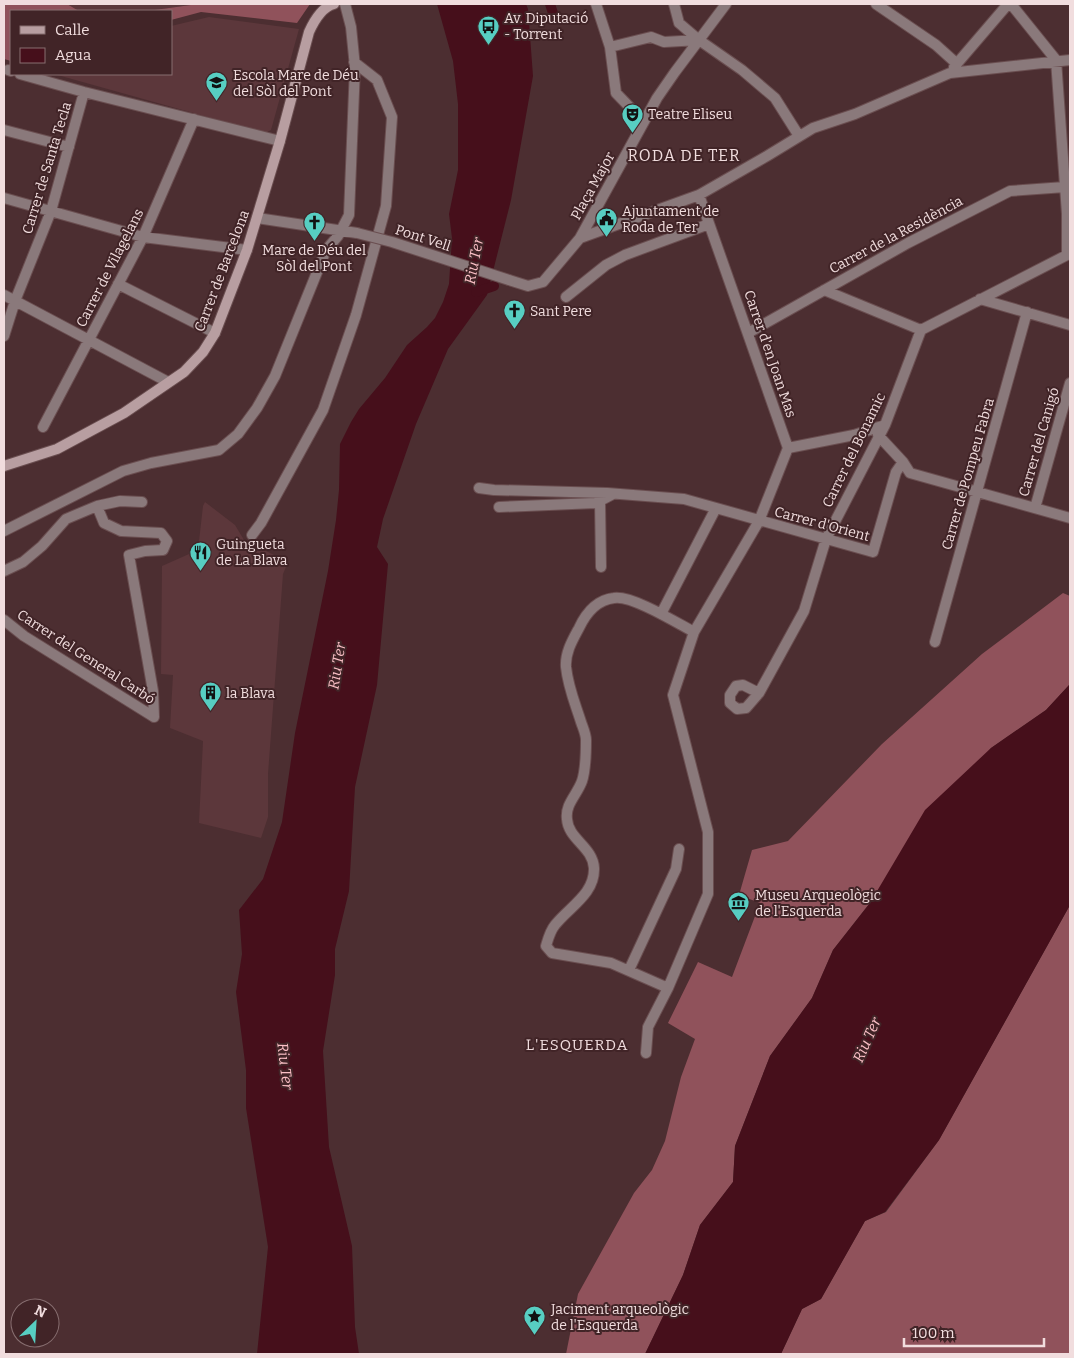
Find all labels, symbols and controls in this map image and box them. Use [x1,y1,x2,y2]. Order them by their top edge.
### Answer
legend [10,10,172,75]
place label: Av. Diputació - Torrent [504,10,588,43]
bus stop icon: Av. Diputació - Torrent [476,14,500,45]
text: Calle [55,21,89,39]
text: Agua [55,46,91,64]
place label: Escola Mare de Déu del Sòl del Pont [233,67,359,100]
school or university icon: Escola Mare de Déu del Sòl del Pont [205,71,229,102]
street label: Carrer de Santa Tecla [19,100,75,236]
theatre icon: Teatre Eliseu [620,102,644,133]
place label: Teatre Eliseu [648,106,732,123]
district label: RODA DE TER [628,146,740,165]
street label: Plaça Major [567,149,619,223]
street label: Carrer de la Residència [826,192,966,277]
place label: Ajuntament de Roda de Ter [622,203,719,236]
street label: Carrer de Vilagelans [73,206,147,330]
street label: Carrer de Barcelona [191,207,253,334]
public building icon: Ajuntament de Roda de Ter [594,207,618,238]
church icon: Mare de Déu del Sòl del Pont [302,210,326,241]
street label: Pont Vell [393,221,453,255]
water label: Riu Ter [461,235,487,286]
place label: Mare de Déu del Sòl del Pont [262,242,366,275]
street label: Carrer d'en Joan Mas [740,288,800,420]
church icon: Sant Pere [502,299,526,330]
place label: Sant Pere [530,303,592,320]
street label: Carrer del Canigó [1015,385,1063,499]
street label: Carrer del Bonamic [819,390,889,510]
street label: Carrer de Pompeu Fabra [938,396,998,552]
street label: Carrer d'Orient [773,503,871,545]
place label: Guingueta de La Blava [216,536,288,569]
restaurant icon: Guingueta de La Blava [188,540,212,571]
street label: Carrer del General Carbó [14,606,158,708]
water label: Riu Ter [324,640,350,691]
building icon: la Blava [198,681,222,712]
place label: la Blava [226,685,275,702]
place label: Museu Arqueològic de l'Esquerda [755,887,881,920]
museum icon: Museu Arqueològic de l'Esquerda [727,891,751,922]
water label: Riu Ter [849,1014,885,1065]
district label: L'ESQUERDA [526,1036,628,1054]
water label: Riu Ter [273,1042,297,1091]
north arrow [10,1298,60,1348]
place label: Jaciment arqueològic de l'Esquerda [550,1301,689,1334]
text: N [32,1302,49,1322]
place icon: Jaciment arqueològic de l'Esquerda [523,1305,547,1336]
scale bar [904,1316,1044,1348]
text: 100 m [912,1324,955,1342]

